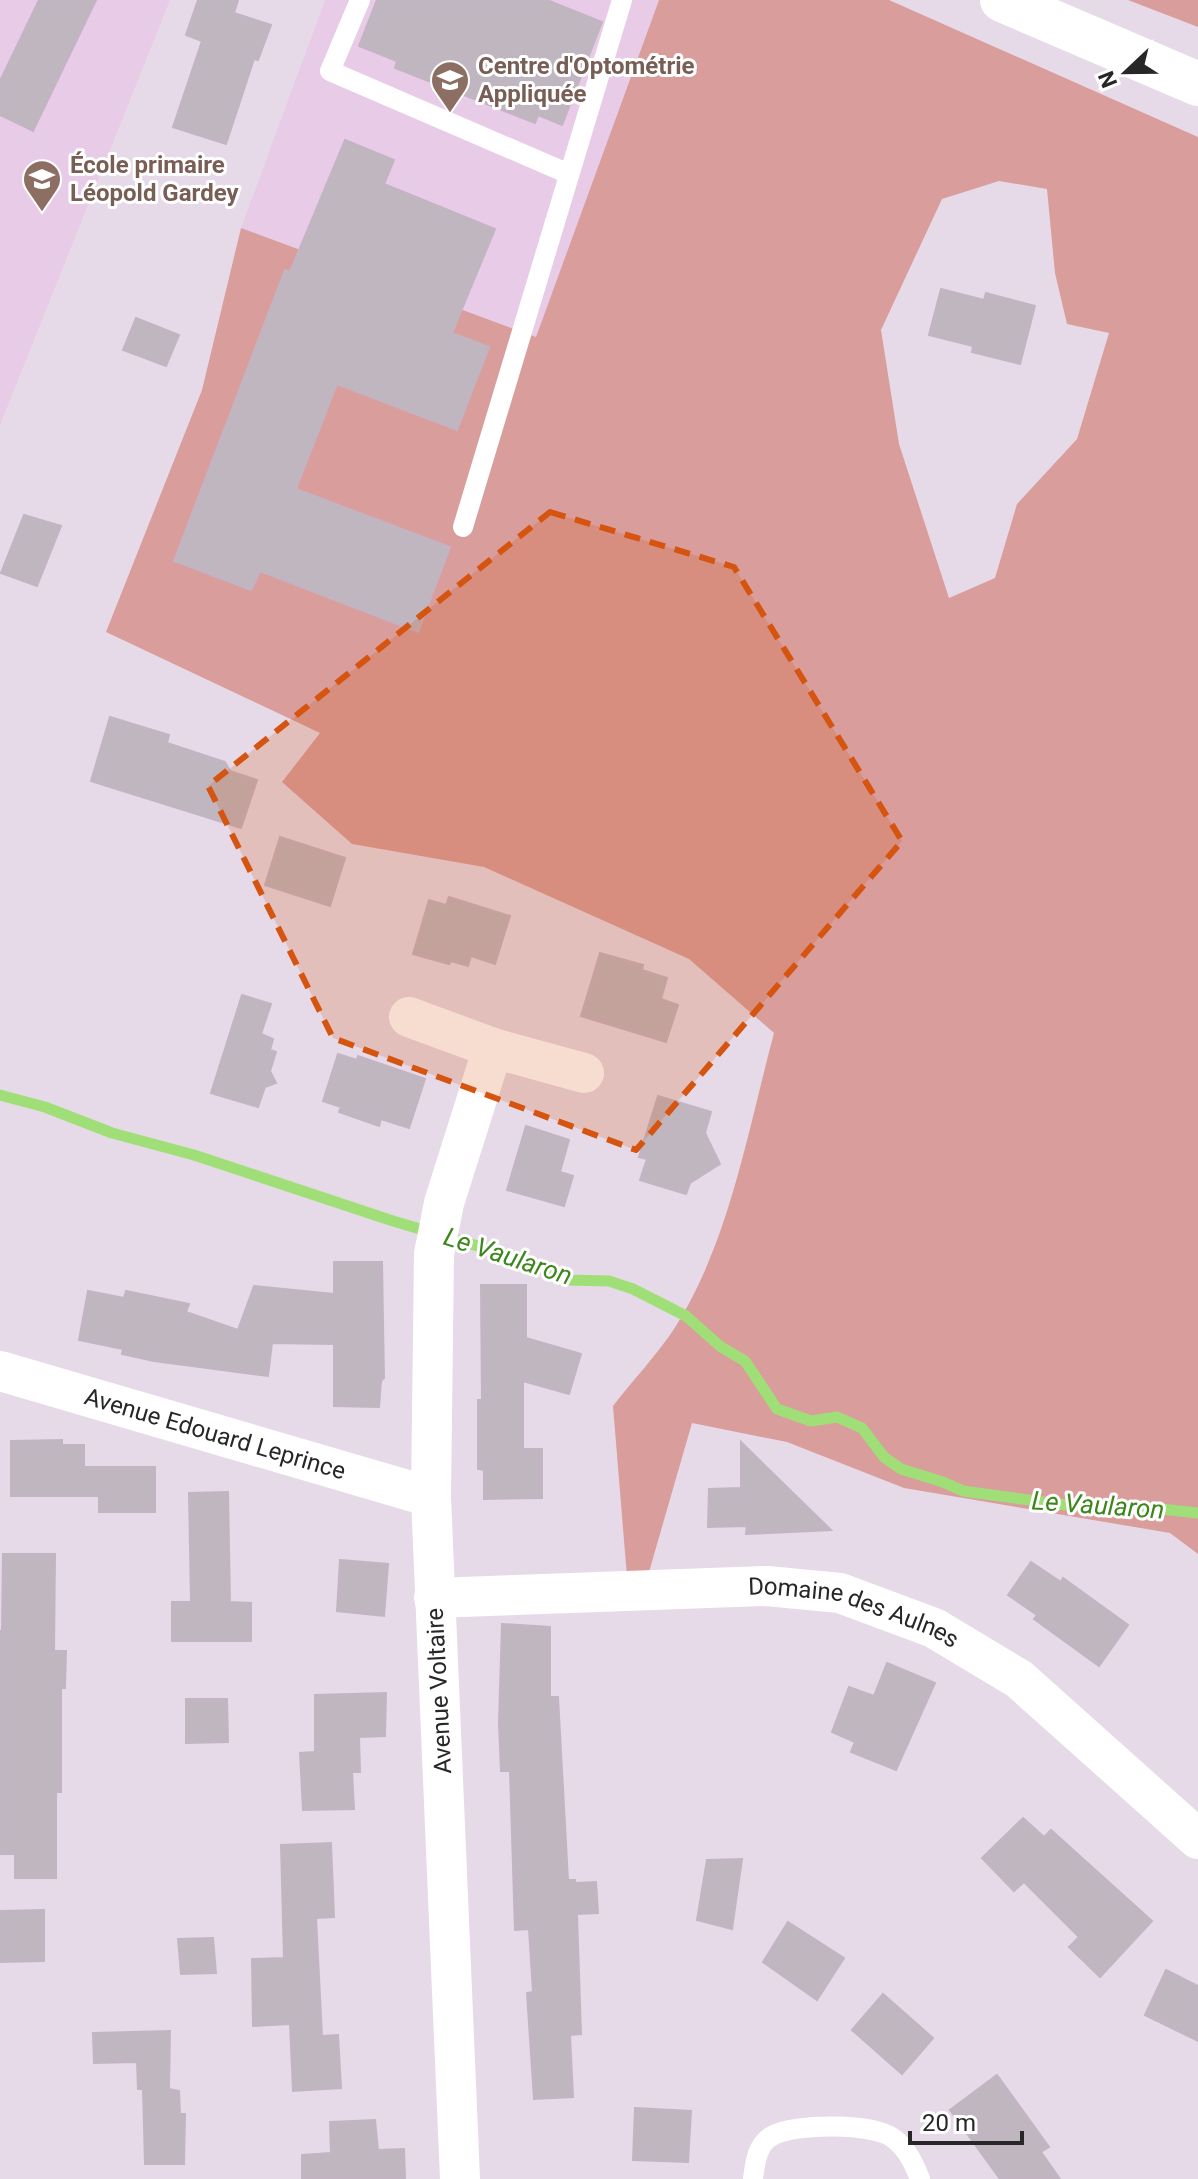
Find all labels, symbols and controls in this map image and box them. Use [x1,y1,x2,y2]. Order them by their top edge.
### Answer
north arrow [1086,32,1166,112]
place label: Centre d'Optométrie Appliquée [478,52,695,108]
school or university icon: Centre d'Optométrie Appliquée [429,59,471,114]
text: N [1093,67,1122,91]
place label: École primaire Léopold Gardey [70,151,239,207]
school or university icon: École primaire Léopold Gardey [21,158,63,213]
water label: Le Vaularon [440,1221,576,1291]
street label: Avenue Edouard Leprince [81,1382,349,1485]
water label: Le Vaularon [1031,1485,1165,1525]
street label: Domaine des Aulnes [748,1572,964,1654]
street label: Avenue Voltaire [421,1607,457,1775]
scale bar [910,2095,1022,2145]
text: 20 m [922,2109,976,2137]

